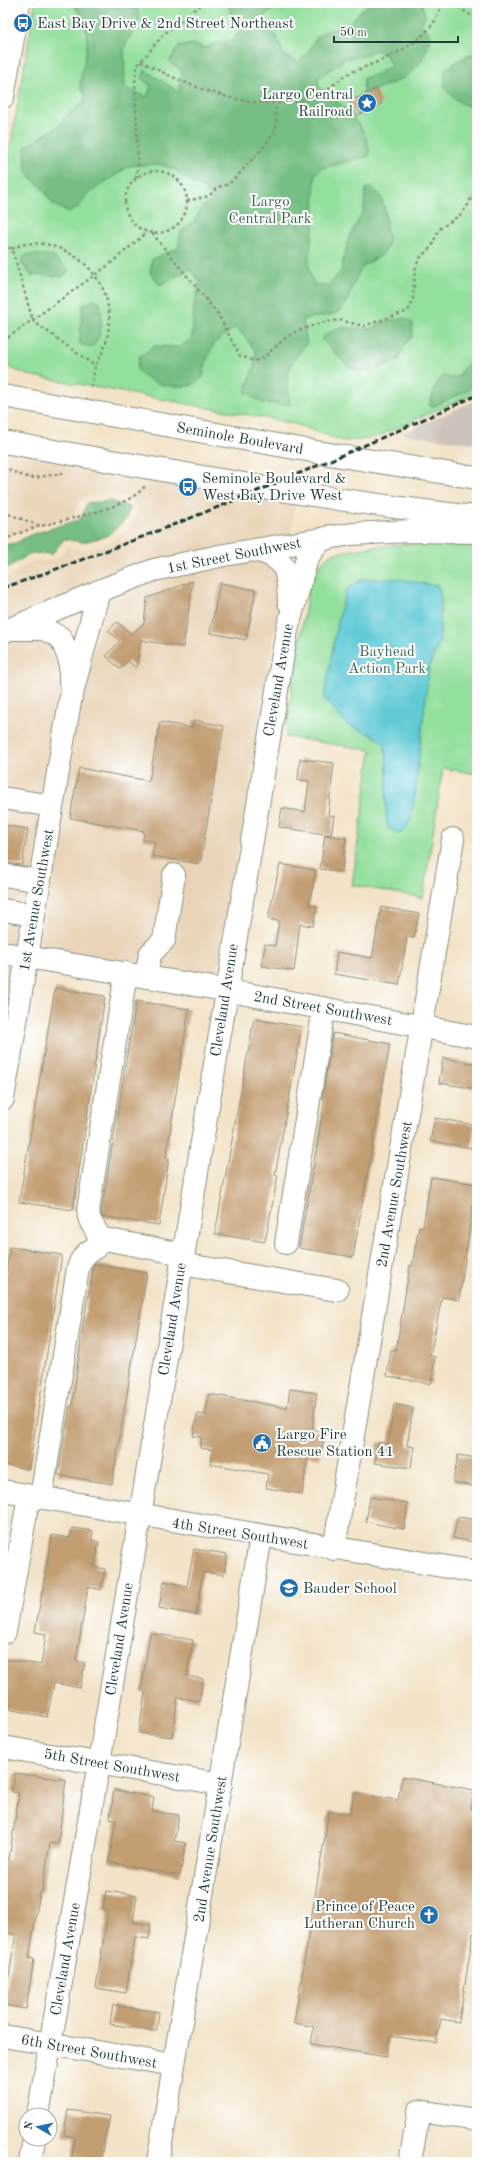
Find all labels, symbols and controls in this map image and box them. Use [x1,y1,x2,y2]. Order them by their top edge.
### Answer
bus stop icon: East Bay Drive & 2nd Street Northeast [12,12,34,34]
place label: East Bay Drive & 2nd Street Northeast [37,17,294,32]
scale bar [334,18,458,44]
text: 50 m [340,26,367,39]
place label: Largo Central Railroad [262,88,353,120]
place icon: Largo Central Railroad [356,92,378,114]
park label: Largo Central Park [228,195,312,227]
street label: Seminole Boulevard [175,421,304,458]
place label: Seminole Boulevard & West Bay Drive West [202,472,346,504]
bus stop icon: Seminole Boulevard & West Bay Drive West [177,476,199,498]
street label: 1st Street Southwest [166,536,303,577]
street label: Cleveland Avenue [262,623,297,738]
park label: Bayhead Action Park [348,645,426,677]
street label: 1st Avenue Southwest [18,828,57,973]
street label: Cleveland Avenue [209,942,242,1058]
street label: 2nd Street Southwest [252,990,393,1029]
street label: 2nd Avenue Southwest [375,1120,416,1269]
street label: Cleveland Avenue [157,1261,190,1377]
place label: Largo Fire Rescue Station 41 [276,1428,394,1460]
public building icon: Largo Fire Rescue Station 41 [251,1432,273,1454]
street label: 4th Street Southwest [170,1516,309,1553]
school or university icon: Bauder School [278,1577,300,1599]
street label: Cleveland Avenue [104,1581,137,1697]
place label: Bauder School [303,1582,397,1597]
street label: 5th Street Southwest [42,1747,181,1786]
street label: 2nd Avenue Southwest [192,1775,230,1924]
place label: Prince of Peace Lutheran Church [304,1900,415,1932]
street label: Cleveland Avenue [49,1902,84,2017]
church icon: Prince of Peace Lutheran Church [418,1904,440,1926]
street label: 6th Street Southwest [19,2033,158,2072]
north arrow [18,2107,58,2147]
text: N [24,2120,36,2131]

